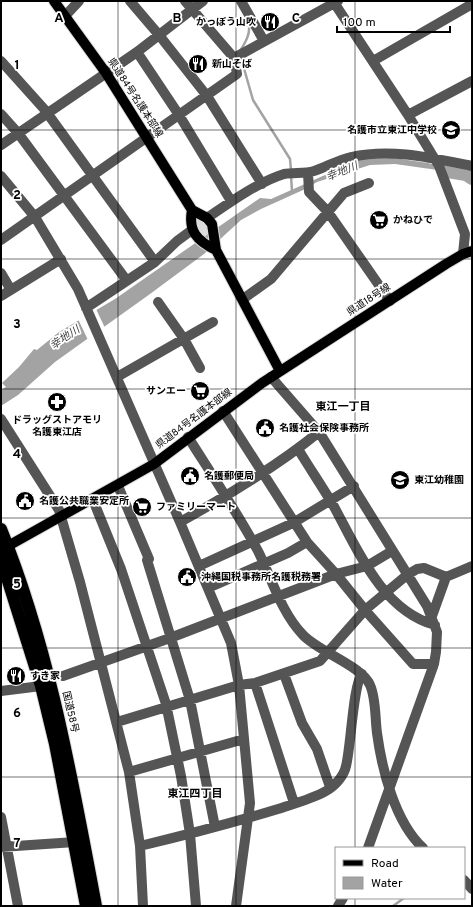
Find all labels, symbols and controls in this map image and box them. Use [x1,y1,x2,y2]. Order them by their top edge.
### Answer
scale bar [337,8,450,34]
text: A [54,11,64,27]
text: B [173,11,182,27]
restaurant icon: かっぽう山吹 [259,11,281,33]
text: C [292,11,300,27]
text: 100 m [343,15,376,31]
place label: かっぽう山吹 [196,16,256,29]
restaurant icon: 新山そば [187,53,209,75]
street label: 県道84号名護本部線 [104,56,166,140]
text: 1 [14,58,20,74]
place label: 新山そば [212,58,252,71]
school or university icon: 名護市立東江中学校 [440,119,462,141]
place label: 名護市立東江中学校 [347,124,437,137]
water label: 幸地川 [324,159,361,185]
text: 2 [13,188,21,204]
supermarket icon: かねひで [368,209,390,231]
place label: かねひで [393,214,433,227]
street label: 県道18号線 [345,281,393,319]
text: 3 [13,317,21,333]
water label: 幸地川 [47,322,83,353]
supermarket icon: サンエー [189,380,211,402]
place label: サンエー [146,385,186,398]
street label: 県道84号名護本部線 [153,386,235,452]
pharmacy icon: ドラッグストアモリ 名護東江店 [46,391,68,413]
district label: 東江一丁目 [316,400,371,414]
place label: ドラッグストアモリ 名護東江店 [12,414,102,439]
public building icon: 名護社会保険事務所 [254,417,276,439]
place label: 名護社会保険事務所 [279,422,369,435]
text: 4 [13,447,21,463]
public building icon: 名護郵便局 [179,465,201,487]
school or university icon: 東江幼稚園 [389,469,411,491]
place label: 名護郵便局 [204,470,254,483]
place label: 東江幼稚園 [414,474,464,487]
public building icon: 名護公共職業安定所 [14,490,36,512]
place label: 名護公共職業安定所 [39,495,129,508]
supermarket icon: ファミリーマート [131,496,153,518]
place label: ファミリーマート [156,501,236,514]
public building icon: 沖縄国税事務所名護税務署 [176,566,198,588]
place label: 沖縄国税事務所名護税務署 [201,571,321,584]
text: 5 [13,577,21,593]
restaurant icon: すき家 [5,665,27,687]
place label: すき家 [30,670,60,683]
street label: 国道58号 [59,690,81,734]
text: 6 [13,706,21,722]
district label: 東江四丁目 [168,787,223,801]
text: 7 [14,836,21,852]
legend [335,847,465,899]
text: Road [371,856,399,872]
text: Water [371,876,403,892]

